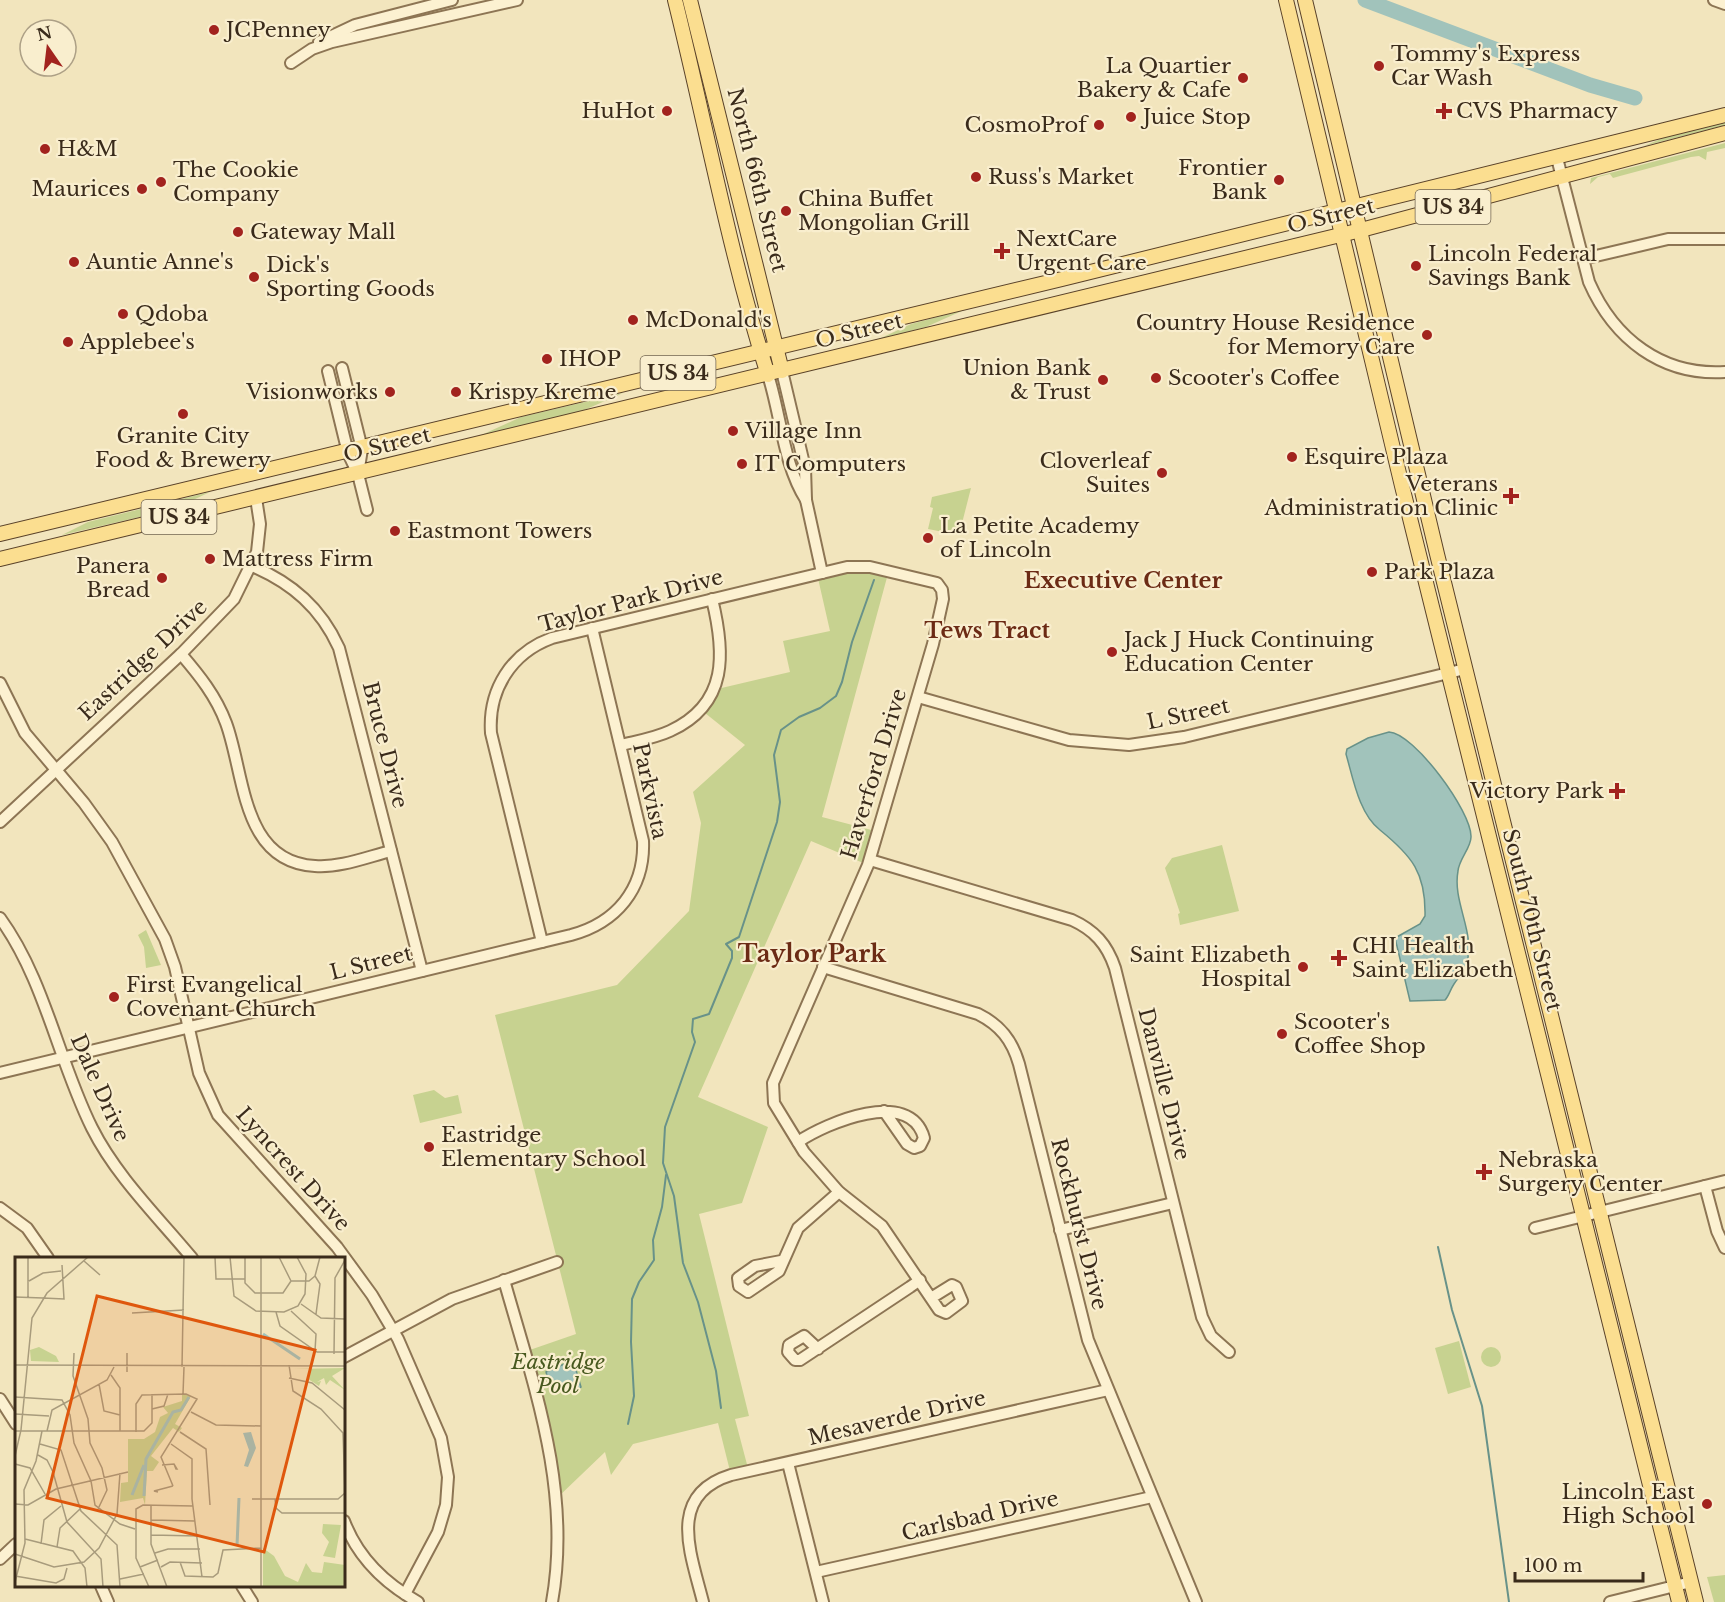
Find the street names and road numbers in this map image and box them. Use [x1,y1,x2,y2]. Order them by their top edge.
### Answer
street label: North 66th Street [722,85,792,275]
road number: US 34 [1416,190,1490,224]
street label: O Street [1285,193,1377,239]
street label: O Street [813,308,905,354]
road number: US 34 [640,356,716,390]
street label: O Street [341,422,433,468]
road number: US 34 [142,500,216,534]
street label: Taylor Park Drive [536,564,726,638]
street label: Eastridge Drive [73,594,213,726]
street label: Bruce Drive [357,679,413,811]
street label: Haverford Drive [836,685,912,863]
street label: L Street [1144,693,1232,735]
street label: Parkvista [627,740,673,842]
street label: South 70th Street [1497,826,1567,1014]
street label: L Street [327,940,415,986]
street label: Danville Drive [1133,1005,1195,1163]
street label: Dale Drive [65,1030,135,1146]
street label: Lyncrest Drive [230,1102,356,1236]
street label: Rockhurst Drive [1045,1135,1113,1313]
street label: Mesaverde Drive [806,1385,988,1451]
street label: Carlsbad Drive [899,1485,1061,1547]

